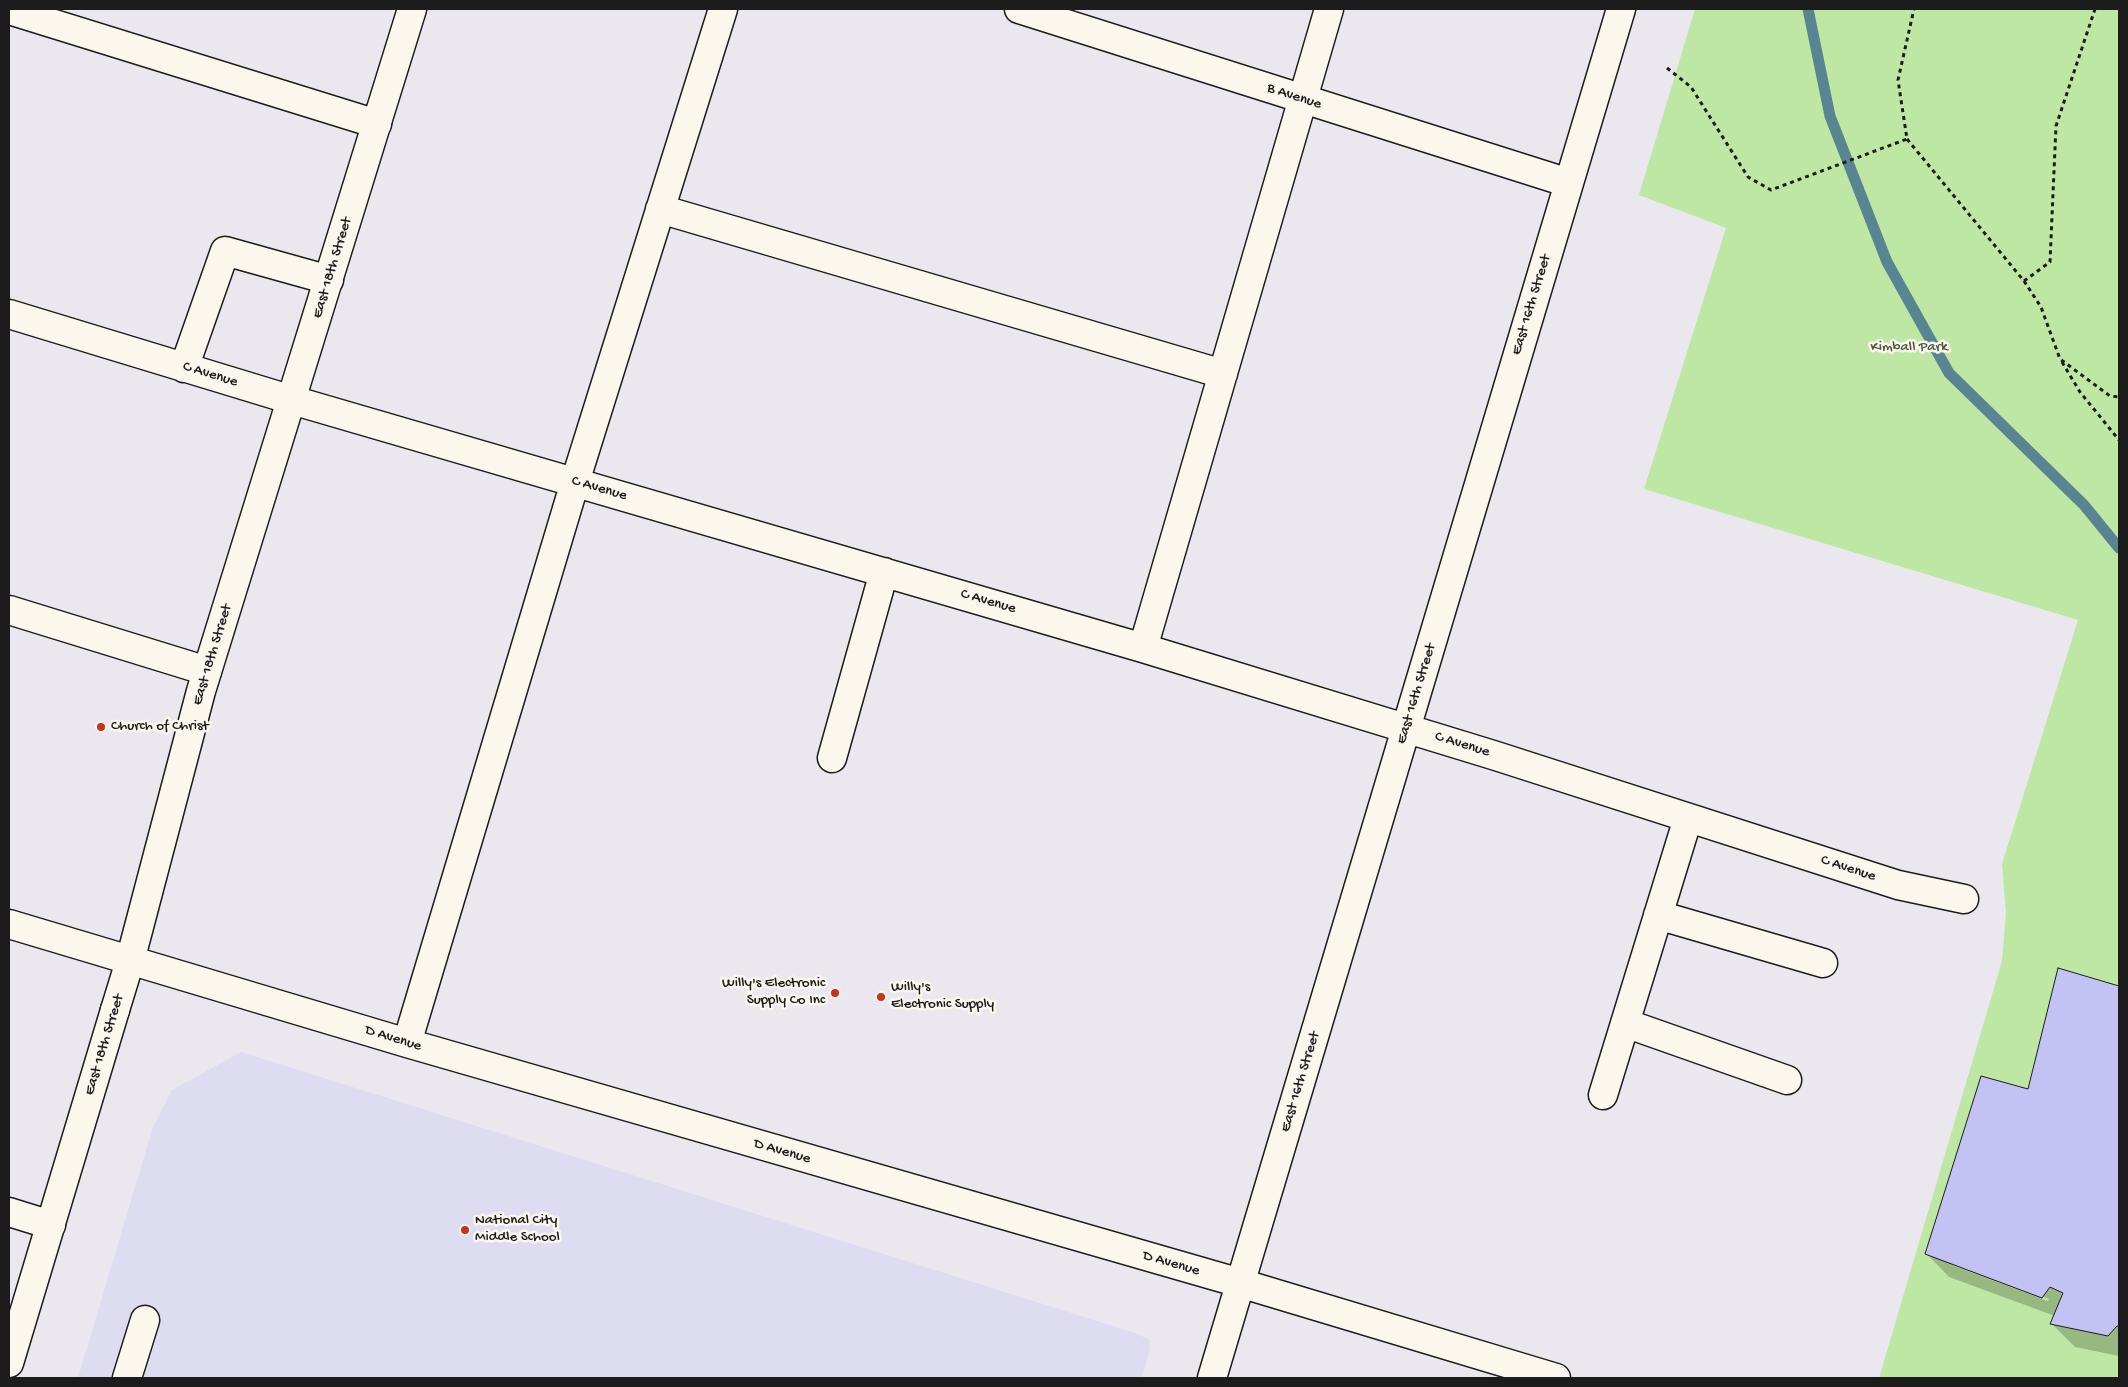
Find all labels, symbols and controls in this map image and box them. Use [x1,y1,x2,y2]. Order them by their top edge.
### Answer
street label: B Avenue [1264,80,1324,114]
street label: East 18th Street [309,215,357,321]
street label: East 16th Street [1508,253,1556,357]
park label: Kimball Park [1870,339,1948,357]
street label: C Avenue [180,358,240,392]
street label: C Avenue [569,473,629,505]
street label: C Avenue [958,586,1018,618]
street label: East 18th Street [189,602,237,708]
street label: East 16th Street [1393,642,1441,746]
place label: Church of Christ [111,718,209,736]
marker: Church of Christ [95,721,107,733]
street label: C Avenue [1432,728,1492,762]
street label: C Avenue [1818,852,1878,886]
place label: Willy's Electronic Supply Co Inc [722,975,825,1010]
place label: Willy's Electronic Supply [891,979,994,1014]
marker: Willy's Electronic Supply Co Inc [829,987,841,999]
marker: Willy's Electronic Supply [875,991,887,1003]
street label: East 18th Street [81,992,129,1098]
street label: D Avenue [362,1022,424,1056]
street label: East 16th Street [1277,1030,1325,1134]
street label: D Avenue [751,1135,813,1169]
place label: National City Middle School [475,1212,560,1247]
marker: National City Middle School [459,1224,471,1236]
street label: D Avenue [1140,1247,1202,1281]

